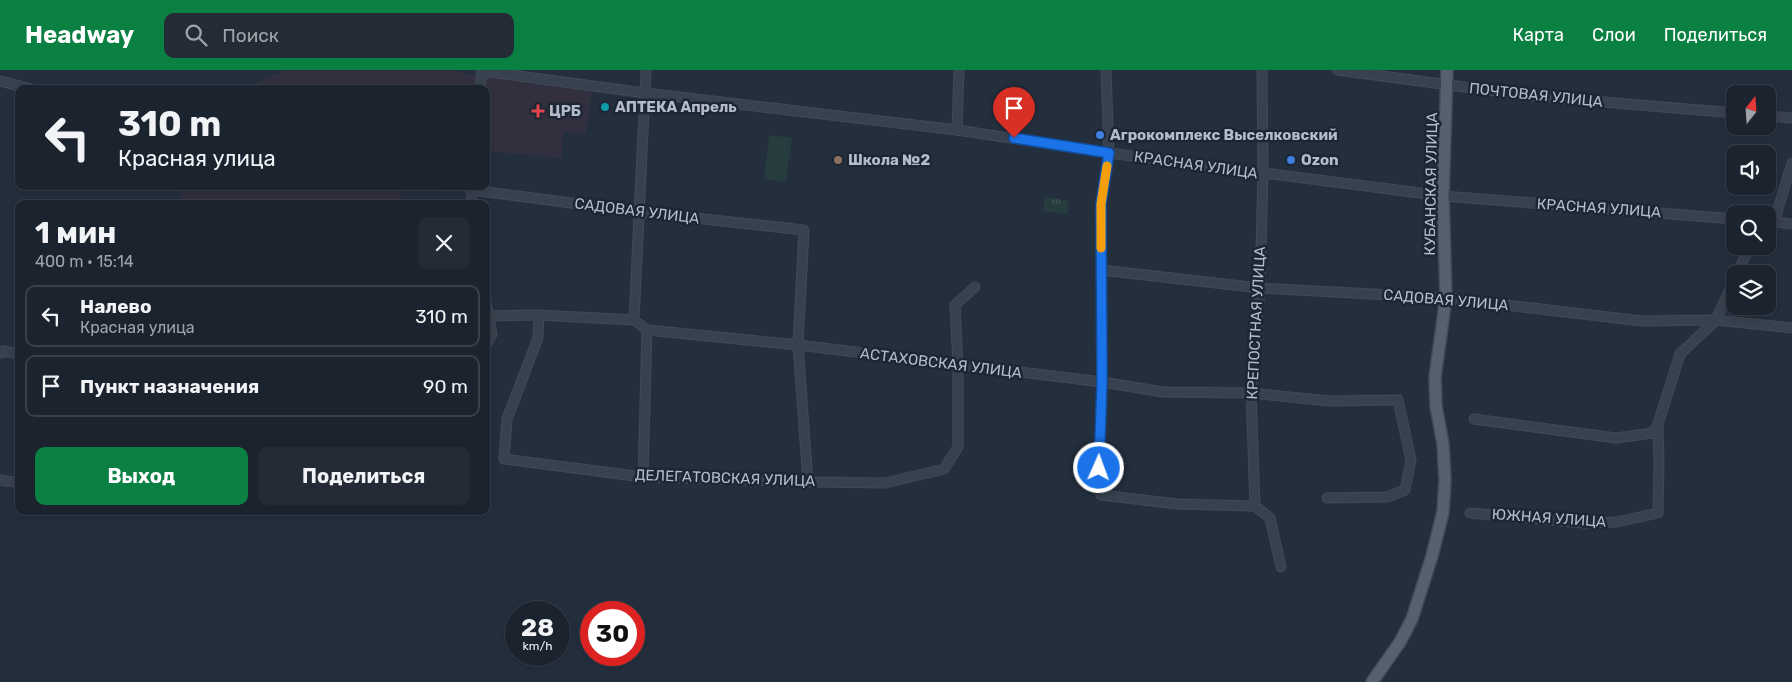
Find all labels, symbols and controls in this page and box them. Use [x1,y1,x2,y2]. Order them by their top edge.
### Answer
search box [164,13,514,58]
text: Headway [25,21,134,49]
icon: search [182,21,210,49]
text: Поиск [222,24,279,47]
text: Карта [1513,24,1564,46]
text: Слои [1592,24,1636,46]
text: Поделиться [1664,24,1767,46]
street label: ПОЧТОВАЯ УЛИЦА [1468,79,1604,111]
north arrow [1726,85,1776,135]
map controls [1726,85,1776,315]
pin [993,87,1035,138]
icon: arrive [1000,94,1028,122]
place label: АПТЕКА Апрель [615,98,737,116]
marker: АПТЕКА Апрель [599,101,611,113]
place label: ЦРБ [549,102,581,120]
text: 310 m [118,103,221,145]
marker: ЦРБ [531,104,545,118]
icon: left [35,105,100,170]
street label: КУБАНСКАЯ УЛИЦА [1421,112,1441,256]
place label: Агрокомплекс Выселковский [1110,126,1338,144]
marker: Агрокомплекс Выселковский [1094,129,1106,141]
text: Красная улица [118,145,276,172]
button: sound [1726,145,1776,195]
street label: КРАСНАЯ УЛИЦА [1133,147,1259,183]
place label: Школа №2 [848,151,930,169]
place label: Ozon [1301,151,1339,169]
marker: Школа №2 [832,154,844,166]
marker: Ozon [1285,154,1297,166]
street label: САДОВАЯ УЛИЦА [574,194,700,228]
street label: КРАСНАЯ УЛИЦА [1536,195,1662,221]
button: search [1726,205,1776,255]
text: 1 мин [35,215,116,251]
button: close [418,217,470,269]
street label: КРЕПОСТНАЯ УЛИЦА [1243,246,1269,400]
text: 400 m · 15:14 [35,252,134,271]
button: layers [1726,265,1776,315]
street label: САДОВАЯ УЛИЦА [1383,286,1509,314]
text: Налево [80,295,152,318]
icon: left [37,302,65,330]
text: 310 m [415,305,468,328]
text: Красная улица [80,318,195,337]
street label: АСТАХОВСКАЯ УЛИЦА [859,344,1023,382]
icon: arrive [37,372,65,400]
text: Пункт назначения [80,375,259,398]
text: 90 m [423,375,468,398]
position arrow [1072,441,1124,493]
button: Выход [35,447,248,505]
button: Поделиться [258,447,470,505]
street label: ДЕЛЕГАТОВСКАЯ УЛИЦА [634,466,816,490]
street label: ЮЖНАЯ УЛИЦА [1491,505,1607,531]
speed limit sign: 30 [580,601,645,666]
text: 28 [521,613,554,642]
text: km/h [523,639,552,653]

